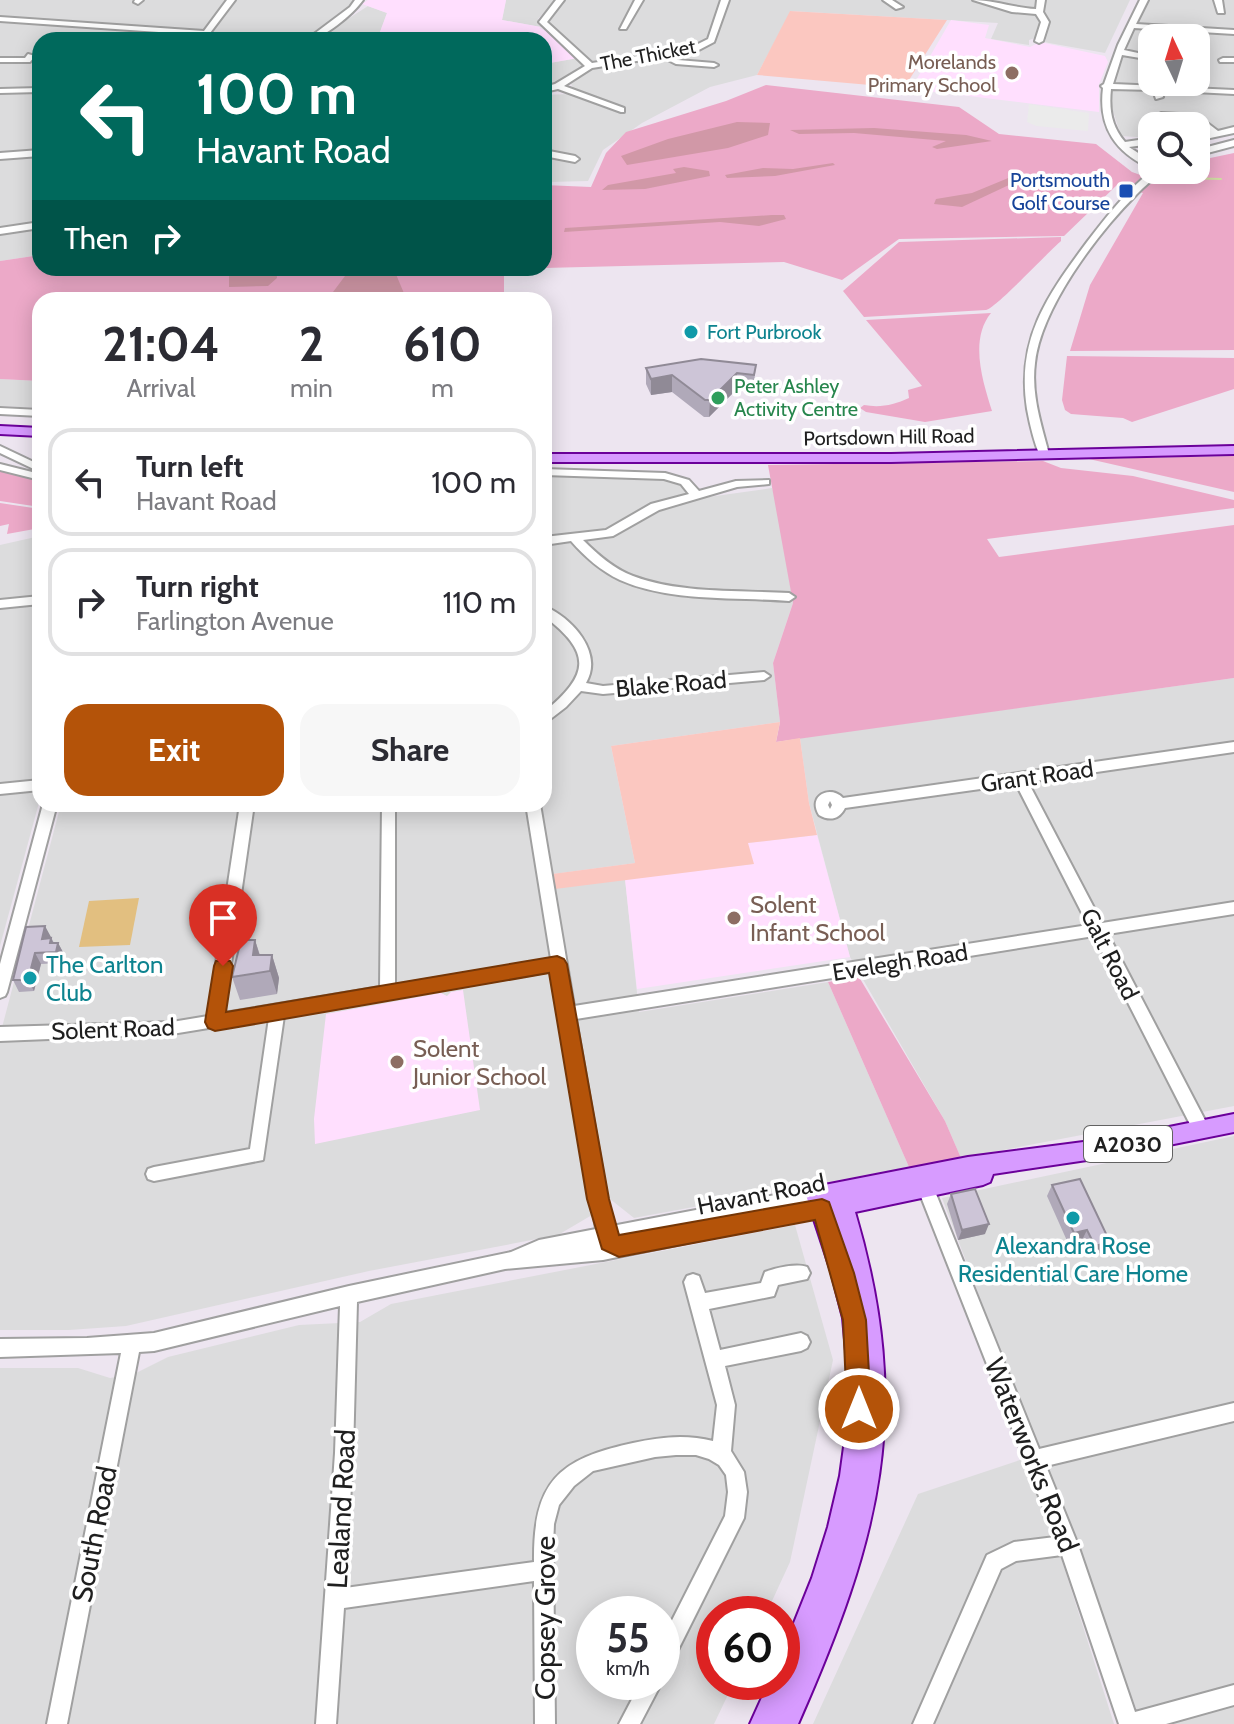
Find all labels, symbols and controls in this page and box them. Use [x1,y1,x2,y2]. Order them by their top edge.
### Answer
north arrow [1138,24,1210,96]
map controls [1138,24,1210,184]
street label: The Thicket [598,34,698,76]
place label: Morelands Primary School [868,50,996,97]
text: 100 m [196,60,357,128]
icon: left [64,64,168,168]
marker: Morelands Primary School [1003,64,1021,82]
button: search [1138,112,1210,184]
text: Havant Road [196,128,391,172]
place label: Portsmouth Golf Course [1010,168,1110,215]
marker: Portsmouth Golf Course [1117,182,1135,200]
icon: right [144,216,188,260]
text: Then [64,220,128,257]
text: 21:04 [102,315,220,373]
text: 2 [299,315,324,373]
text: 610 [403,315,482,373]
place label: Fort Purbrook [707,320,821,344]
marker: Fort Purbrook [682,323,700,341]
text: Arrival [126,372,196,404]
text: min [290,372,333,404]
text: m [431,372,454,404]
place label: Peter Ashley Activity Centre [734,374,858,421]
marker: Peter Ashley Activity Centre [709,389,727,407]
street label: Portsdown Hill Road [803,424,975,450]
text: Turn left [136,448,244,485]
icon: left [68,460,112,504]
text: 100 m [431,464,516,501]
text: Havant Road [136,485,277,517]
text: Turn right [136,568,259,605]
icon: right [68,580,112,624]
text: 110 m [442,584,516,621]
text: Farlington Avenue [136,605,334,637]
street label: Blake Road [614,665,728,703]
button: Exit [64,704,284,796]
button: Share [300,704,520,796]
street label: Grant Road [979,754,1095,798]
pin [189,884,257,966]
place label: Solent Infant School [750,890,886,947]
icon: arrive [201,896,245,940]
street label: Galt Road [1075,903,1145,1005]
marker: Solent Infant School [725,909,743,927]
street label: Evelegh Road [830,937,970,987]
place label: The Carlton Club [46,950,163,1007]
marker: The Carlton Club [21,969,39,987]
street label: Solent Road [51,1012,175,1046]
place label: Solent Junior School [412,1034,546,1091]
marker: Solent Junior School [388,1053,406,1071]
road number: A2030 [1084,1126,1172,1162]
street label: Havant Road [695,1167,827,1221]
marker: Alexandra Rose Residential Care Home [1064,1209,1082,1227]
place label: Alexandra Rose Residential Care Home [958,1231,1188,1288]
street label: Waterworks Road [978,1353,1086,1557]
position arrow [817,1367,901,1451]
street label: Lealand Road [320,1428,362,1590]
street label: South Road [64,1463,124,1605]
street label: Copsey Grove [528,1536,562,1700]
speed limit sign: 60 [696,1596,800,1700]
text: 55 [607,1613,649,1662]
text: km/h [606,1656,650,1680]

